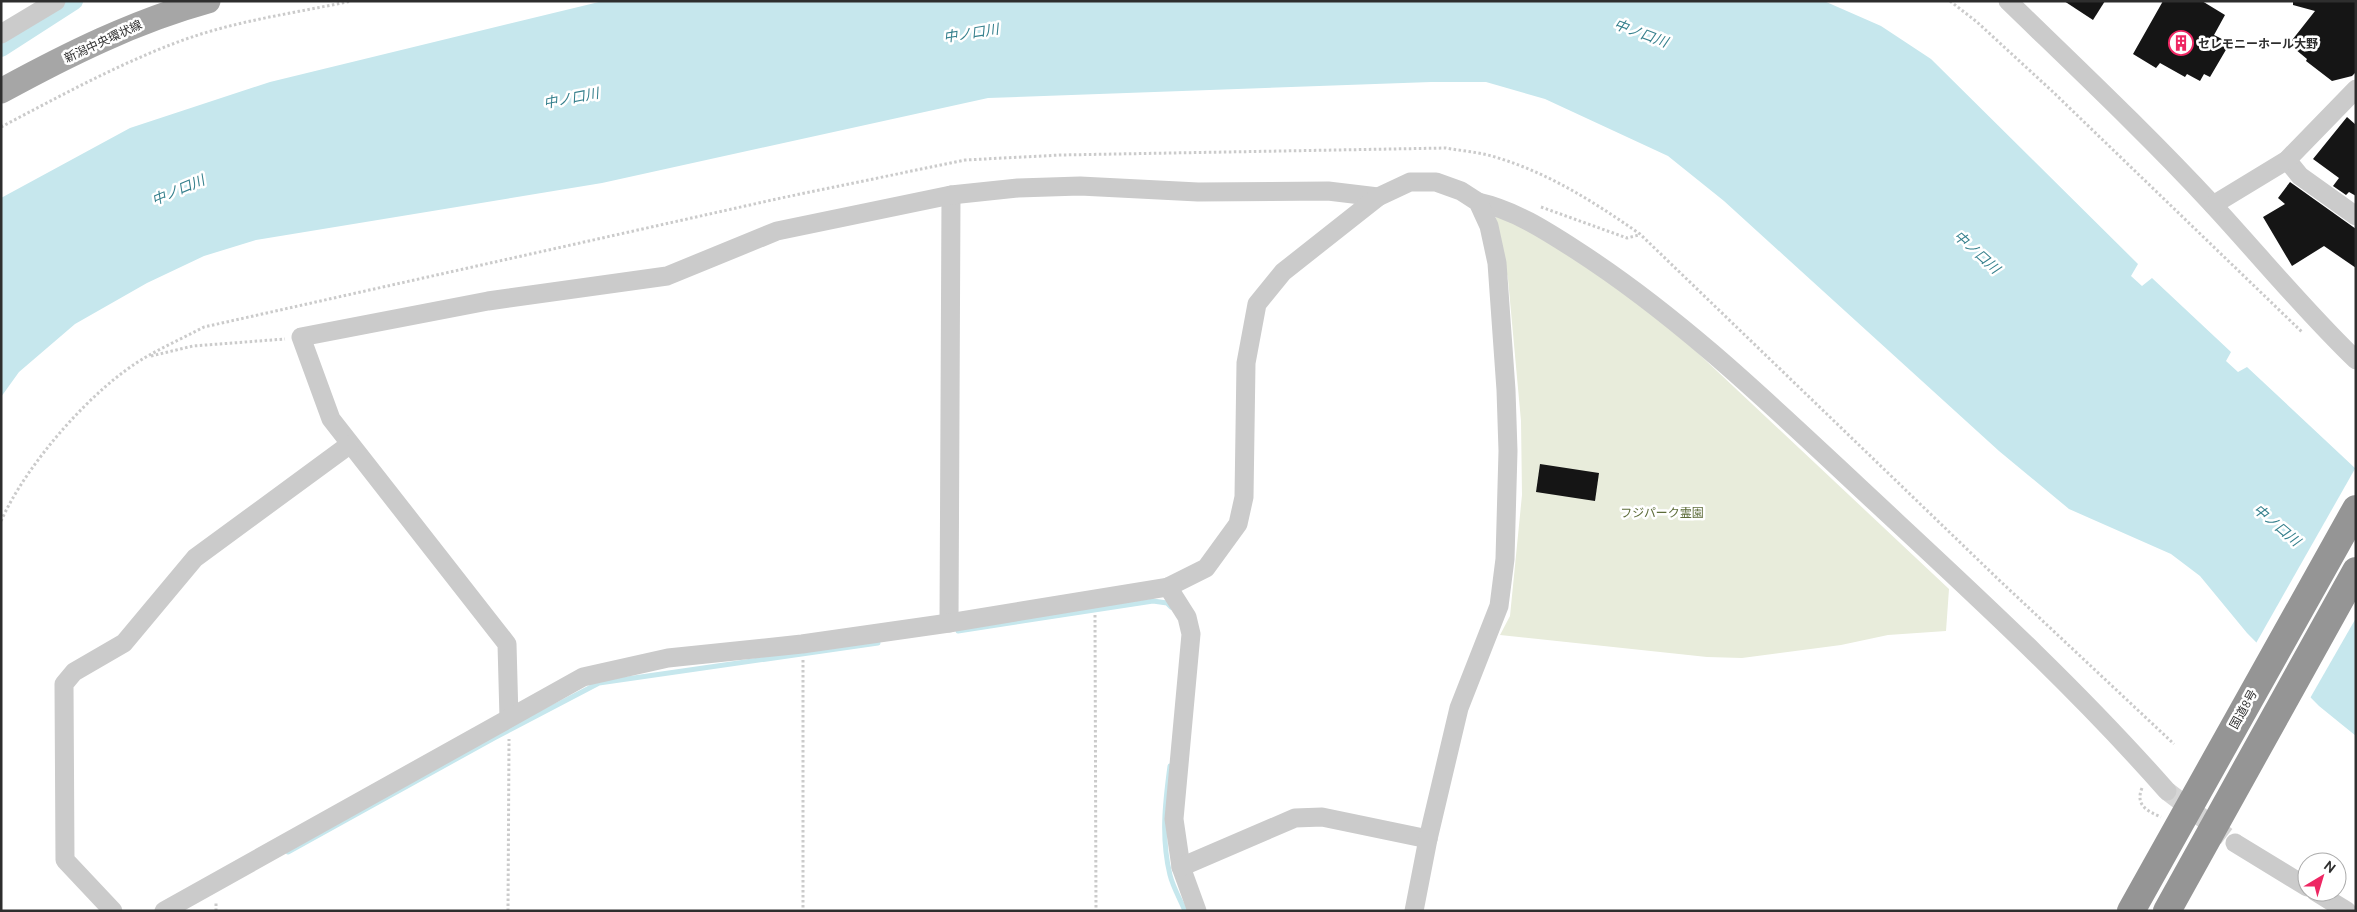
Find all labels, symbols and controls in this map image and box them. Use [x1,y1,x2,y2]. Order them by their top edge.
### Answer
water label: 中ノ口川 [1612,16,1672,51]
street label: 新潟中央環状線 [62,17,144,65]
water label: 中ノ口川 [942,20,1002,45]
building icon: セレモニーホール大野 [2168,30,2194,56]
place label: セレモニーホール大野 [2198,37,2318,50]
water label: 中ノ口川 [542,84,602,111]
water label: 中ノ口川 [149,171,209,208]
water label: 中ノ口川 [1951,227,2005,278]
water label: 中ノ口川 [2250,501,2305,550]
park label: フジパーク霊園 [1620,506,1704,519]
street label: 国道8号 [2227,687,2259,731]
north arrow [2297,852,2347,902]
text: N [2321,857,2339,876]

